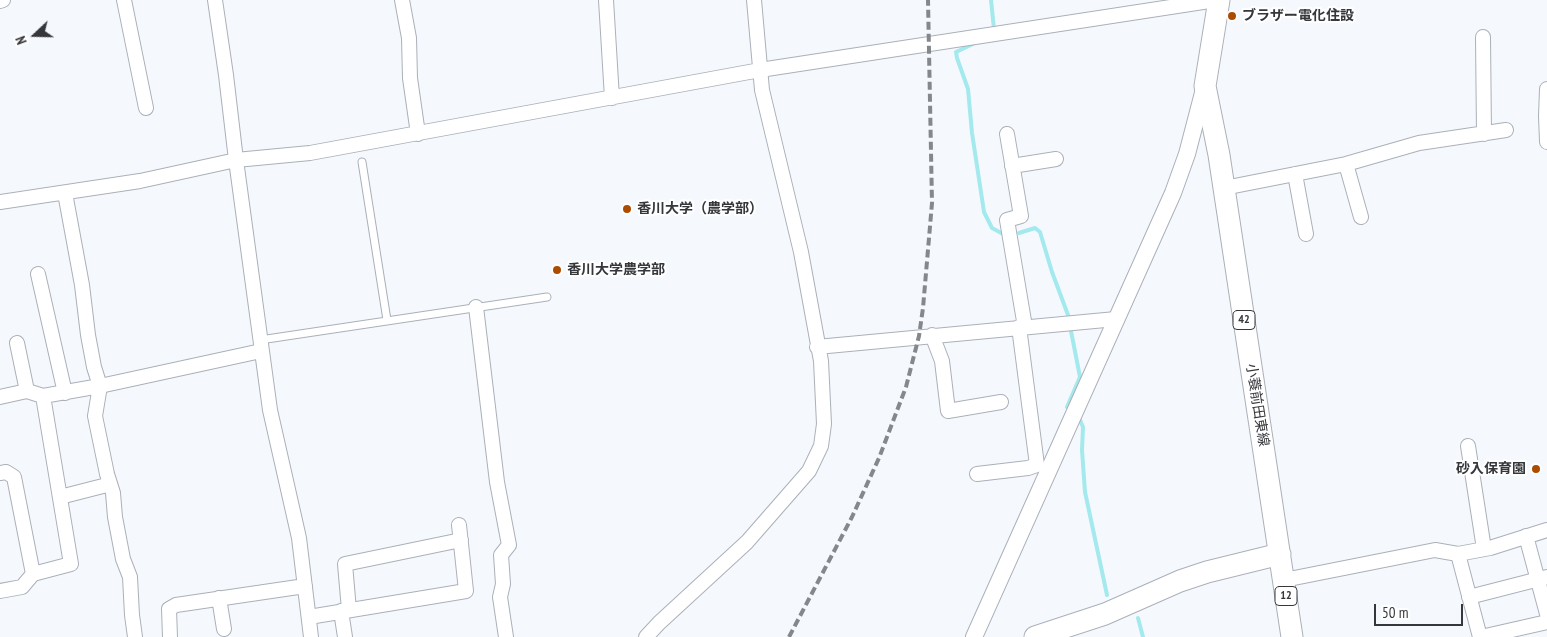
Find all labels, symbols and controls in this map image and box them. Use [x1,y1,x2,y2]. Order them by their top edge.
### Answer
place label: ブラザー電化住設 [1242,8,1354,24]
north arrow [10,10,60,60]
marker: ブラザー電化住設 [1226,10,1238,22]
text: N [11,34,31,47]
place label: 香川大学（農学部） [637,201,763,217]
marker: 香川大学（農学部） [621,203,633,215]
place label: 香川大学農学部 [567,262,665,278]
marker: 香川大学農学部 [551,264,563,276]
road number: 42 [1233,310,1255,330]
street label: 小蓑前田東線 [1242,362,1272,448]
place label: 砂入保育園 [1456,461,1526,477]
marker: 砂入保育園 [1530,463,1542,475]
road number: 12 [1275,586,1297,606]
scale bar [1377,594,1466,626]
text: 50 m [1382,603,1408,622]

